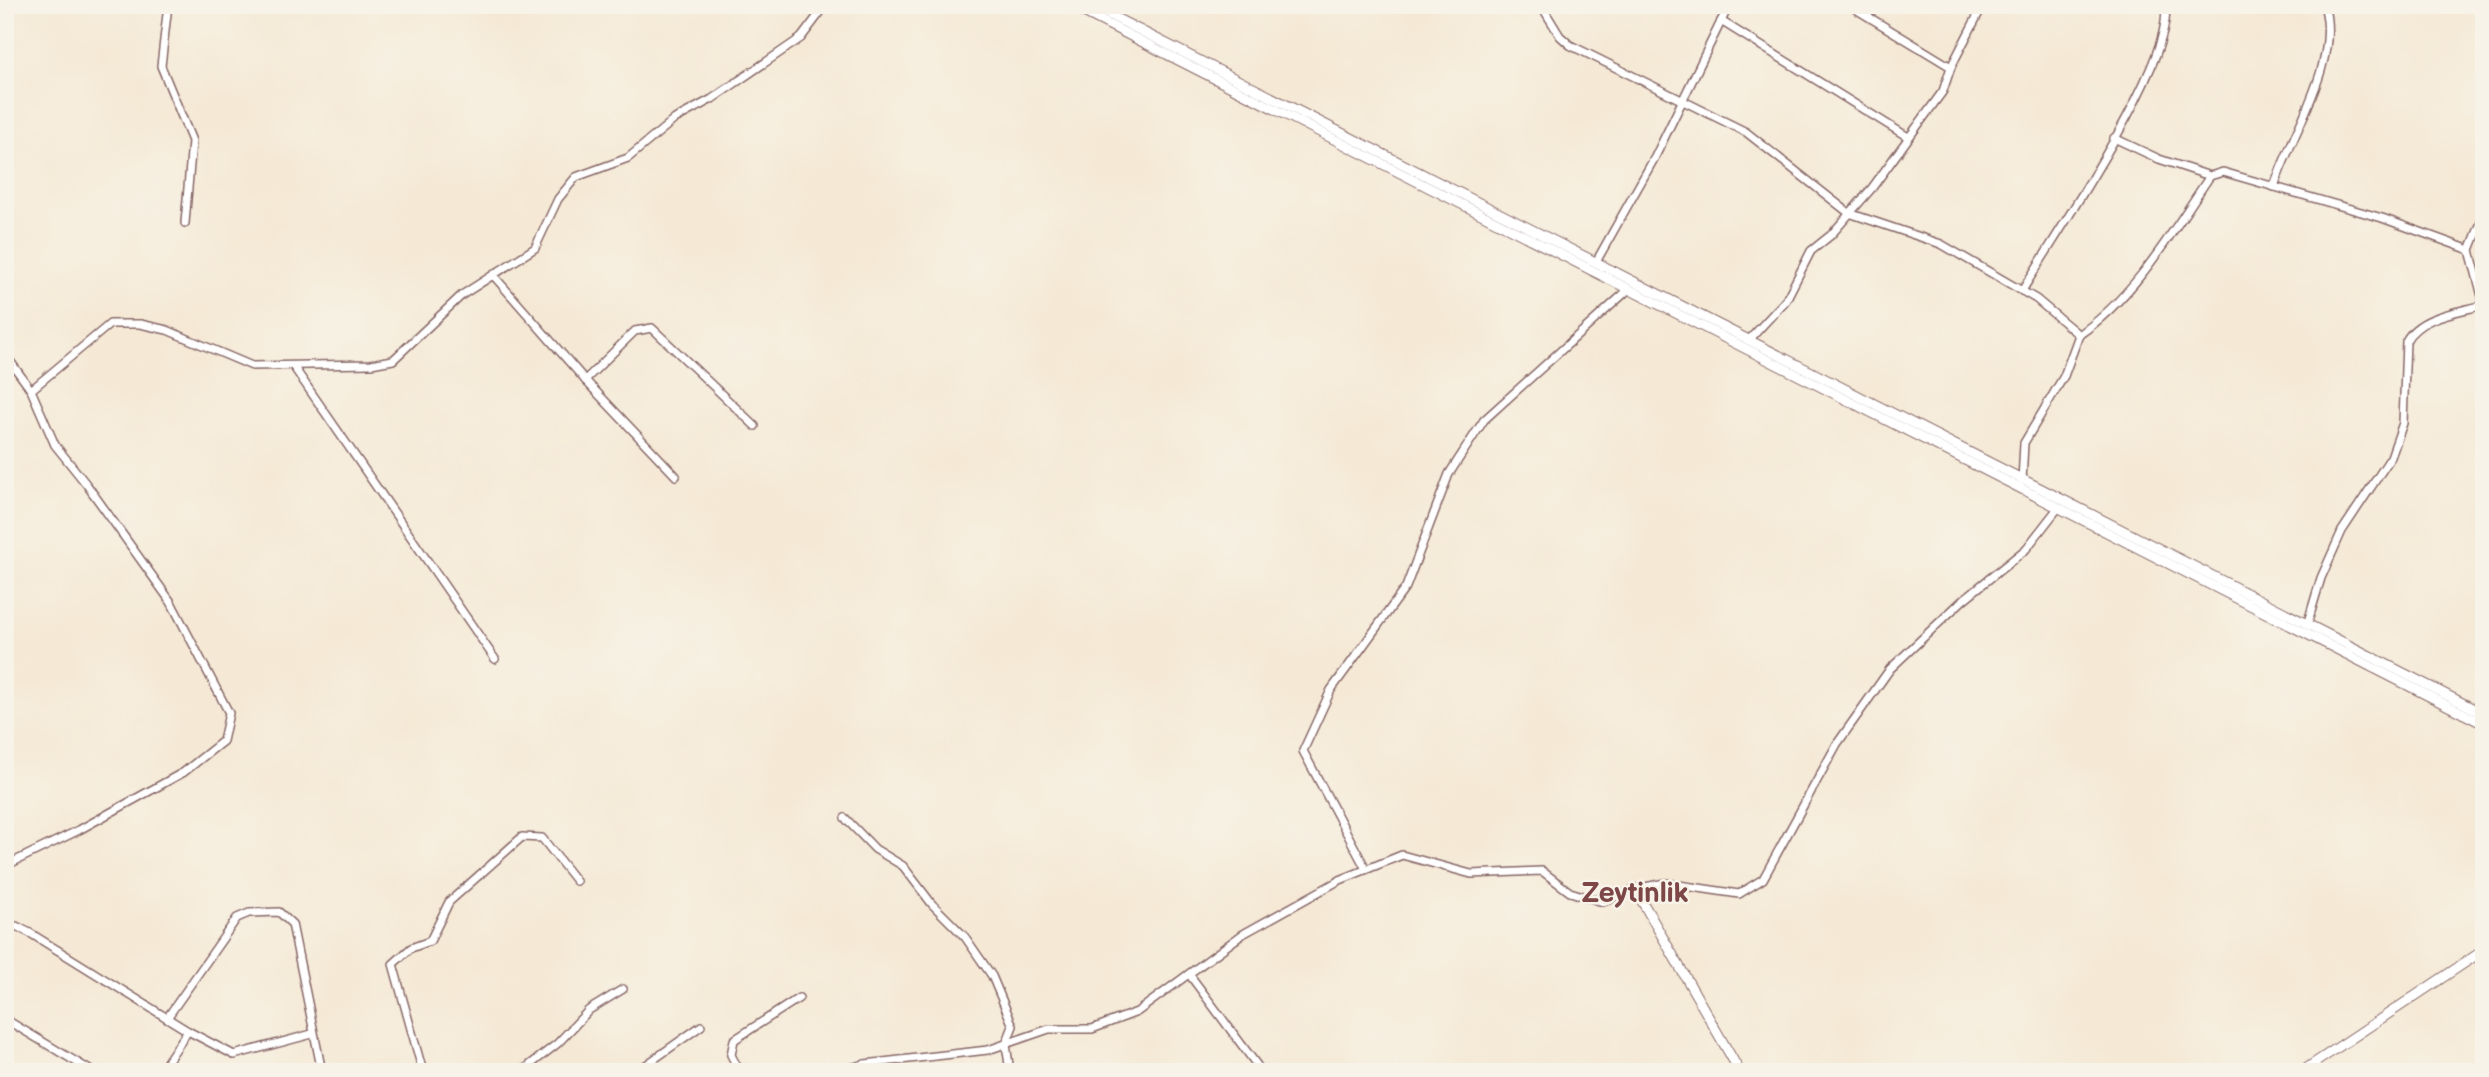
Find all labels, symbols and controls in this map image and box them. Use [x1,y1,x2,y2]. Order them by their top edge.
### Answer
district label: Zeytinlik [1582,877,1689,910]

